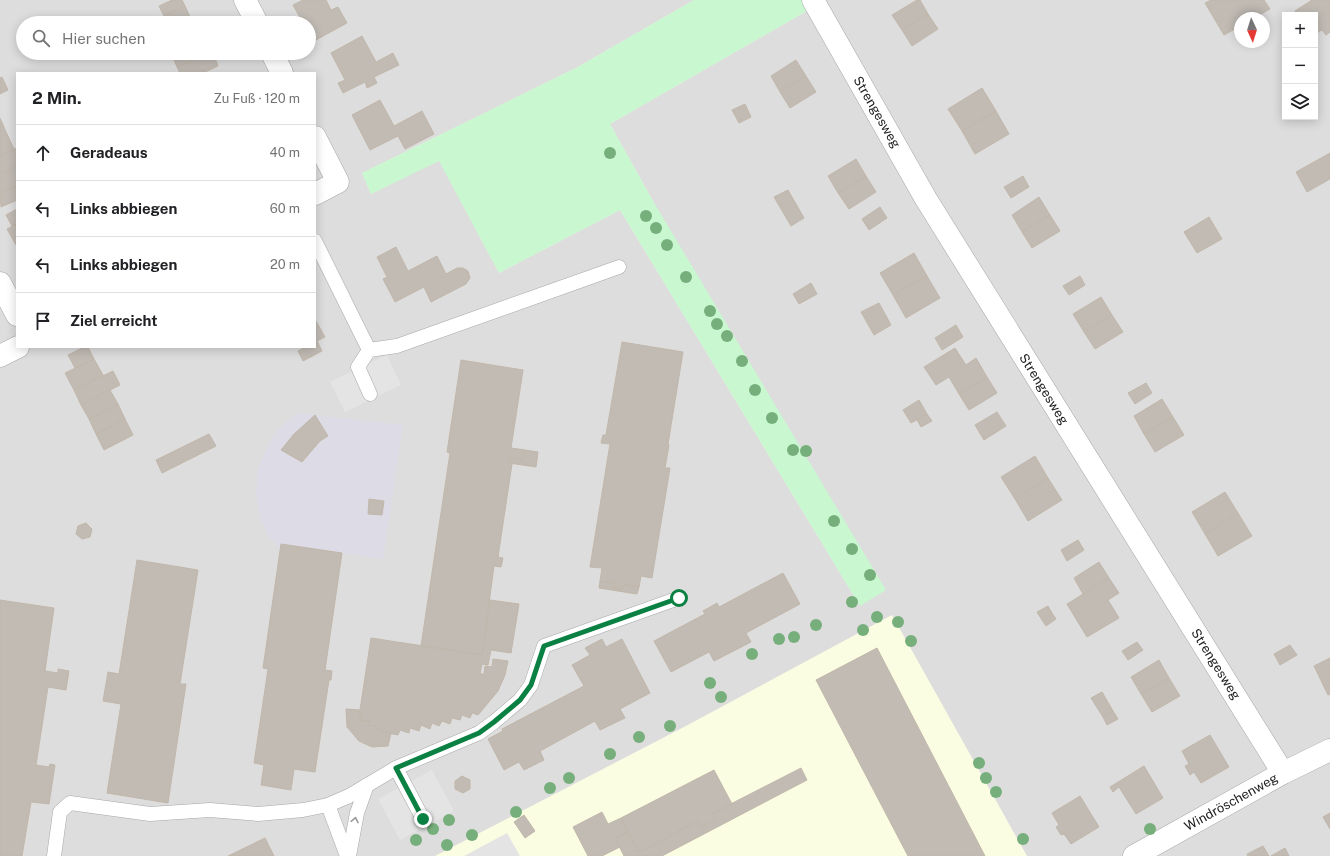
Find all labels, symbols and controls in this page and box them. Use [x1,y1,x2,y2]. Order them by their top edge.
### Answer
north arrow [1234,12,1270,48]
map controls [1282,12,1318,120]
button: + [1282,12,1318,48]
search box [16,16,316,60]
icon: search [30,27,52,49]
text: Hier suchen [62,30,145,47]
button: − [1282,48,1318,84]
street label: Strengesweg [850,73,904,151]
button: layers [1282,84,1318,120]
text: 2 Min. [32,88,81,108]
text: Zu Fuß · 120 m [214,91,300,106]
icon: ahead [32,142,54,164]
text: Geradeaus [70,144,148,161]
text: 40 m [269,145,300,160]
icon: left [32,198,54,220]
text: Links abbiegen [70,200,177,217]
text: 60 m [270,201,300,216]
icon: left [32,254,54,276]
text: Links abbiegen [70,256,177,273]
text: 20 m [270,257,300,272]
icon: arrive [32,310,54,332]
text: Ziel erreicht [70,312,157,329]
street label: Strengesweg [1016,351,1072,427]
route start [670,589,688,607]
street label: Strengesweg [1188,626,1244,702]
street label: Windröschenweg [1182,770,1280,834]
route end [414,810,432,828]
one-way arrow [351,817,359,823]

